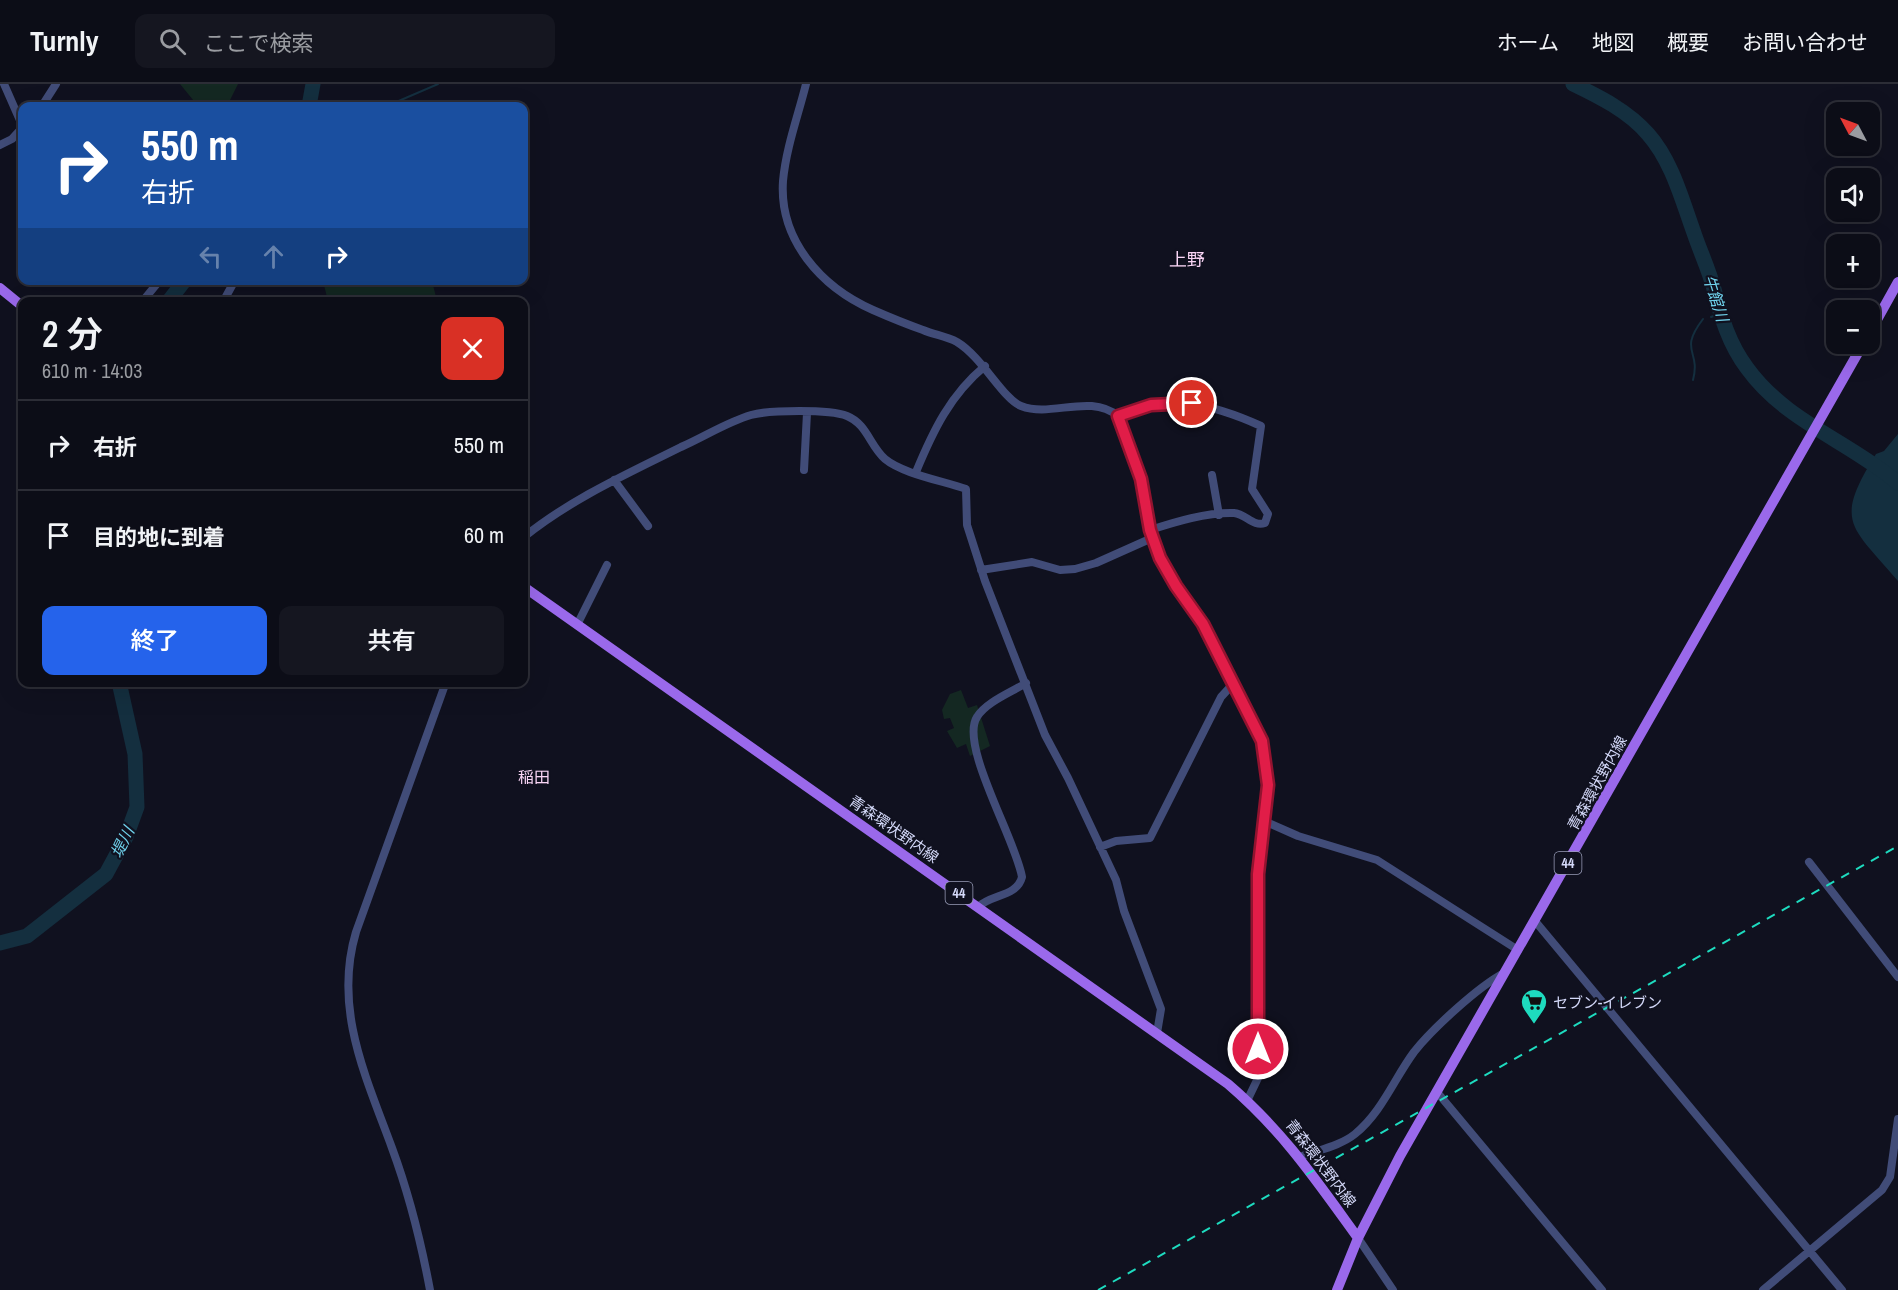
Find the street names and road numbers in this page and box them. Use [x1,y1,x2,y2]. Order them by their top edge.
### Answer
street label: 青森環状野内線 [1562,732,1632,834]
street label: 青森環状野内線 [845,790,943,868]
road number: 44 [1554,852,1582,874]
road number: 44 [946,882,972,904]
street label: 青森環状野内線 [1281,1115,1361,1211]

